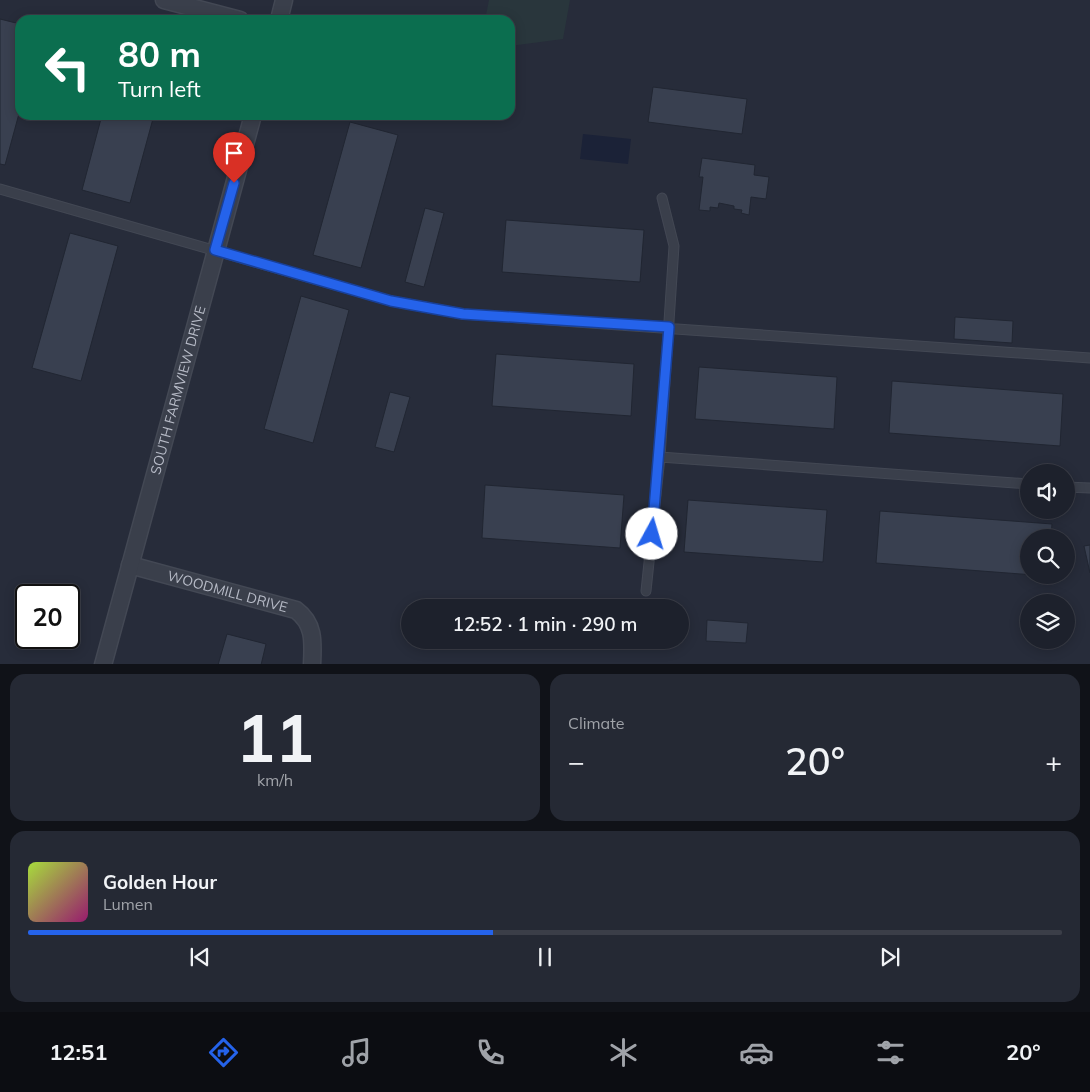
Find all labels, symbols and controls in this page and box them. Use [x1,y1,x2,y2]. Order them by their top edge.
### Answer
text: 80 m [118,32,201,76]
icon: left [35,35,100,100]
text: Turn left [118,75,201,103]
pin [213,132,255,183]
icon: arrive [220,139,248,167]
street label: SOUTH FARMVIEW DRIVE [146,304,210,477]
map controls [1020,464,1075,649]
button: sound [1020,464,1075,519]
position arrow [625,507,677,559]
button: search [1020,529,1075,584]
street label: WOODMILL DRIVE [165,567,290,616]
speed limit sign: 20 [15,584,80,649]
button: layers [1020,594,1075,649]
text: 12:52 · 1 min · 290 m [452,612,638,636]
text: 11 [236,697,314,778]
text: Climate [568,713,624,733]
text: 20° [785,737,845,785]
text: − [568,744,585,779]
text: + [1045,744,1062,779]
text: km/h [257,770,293,790]
text: Golden Hour [103,870,217,894]
text: Lumen [103,894,153,914]
icon: previous [186,943,214,971]
icon: pause [531,943,559,971]
icon: next [876,943,904,971]
icon: directions [206,1035,241,1070]
icon: music [339,1035,374,1070]
icon: phone [473,1035,508,1070]
icon: climate [606,1035,641,1070]
icon: car [739,1035,774,1070]
icon: filters [873,1035,908,1070]
text: 12:51 [49,1038,107,1066]
text: 20° [1006,1038,1041,1066]

